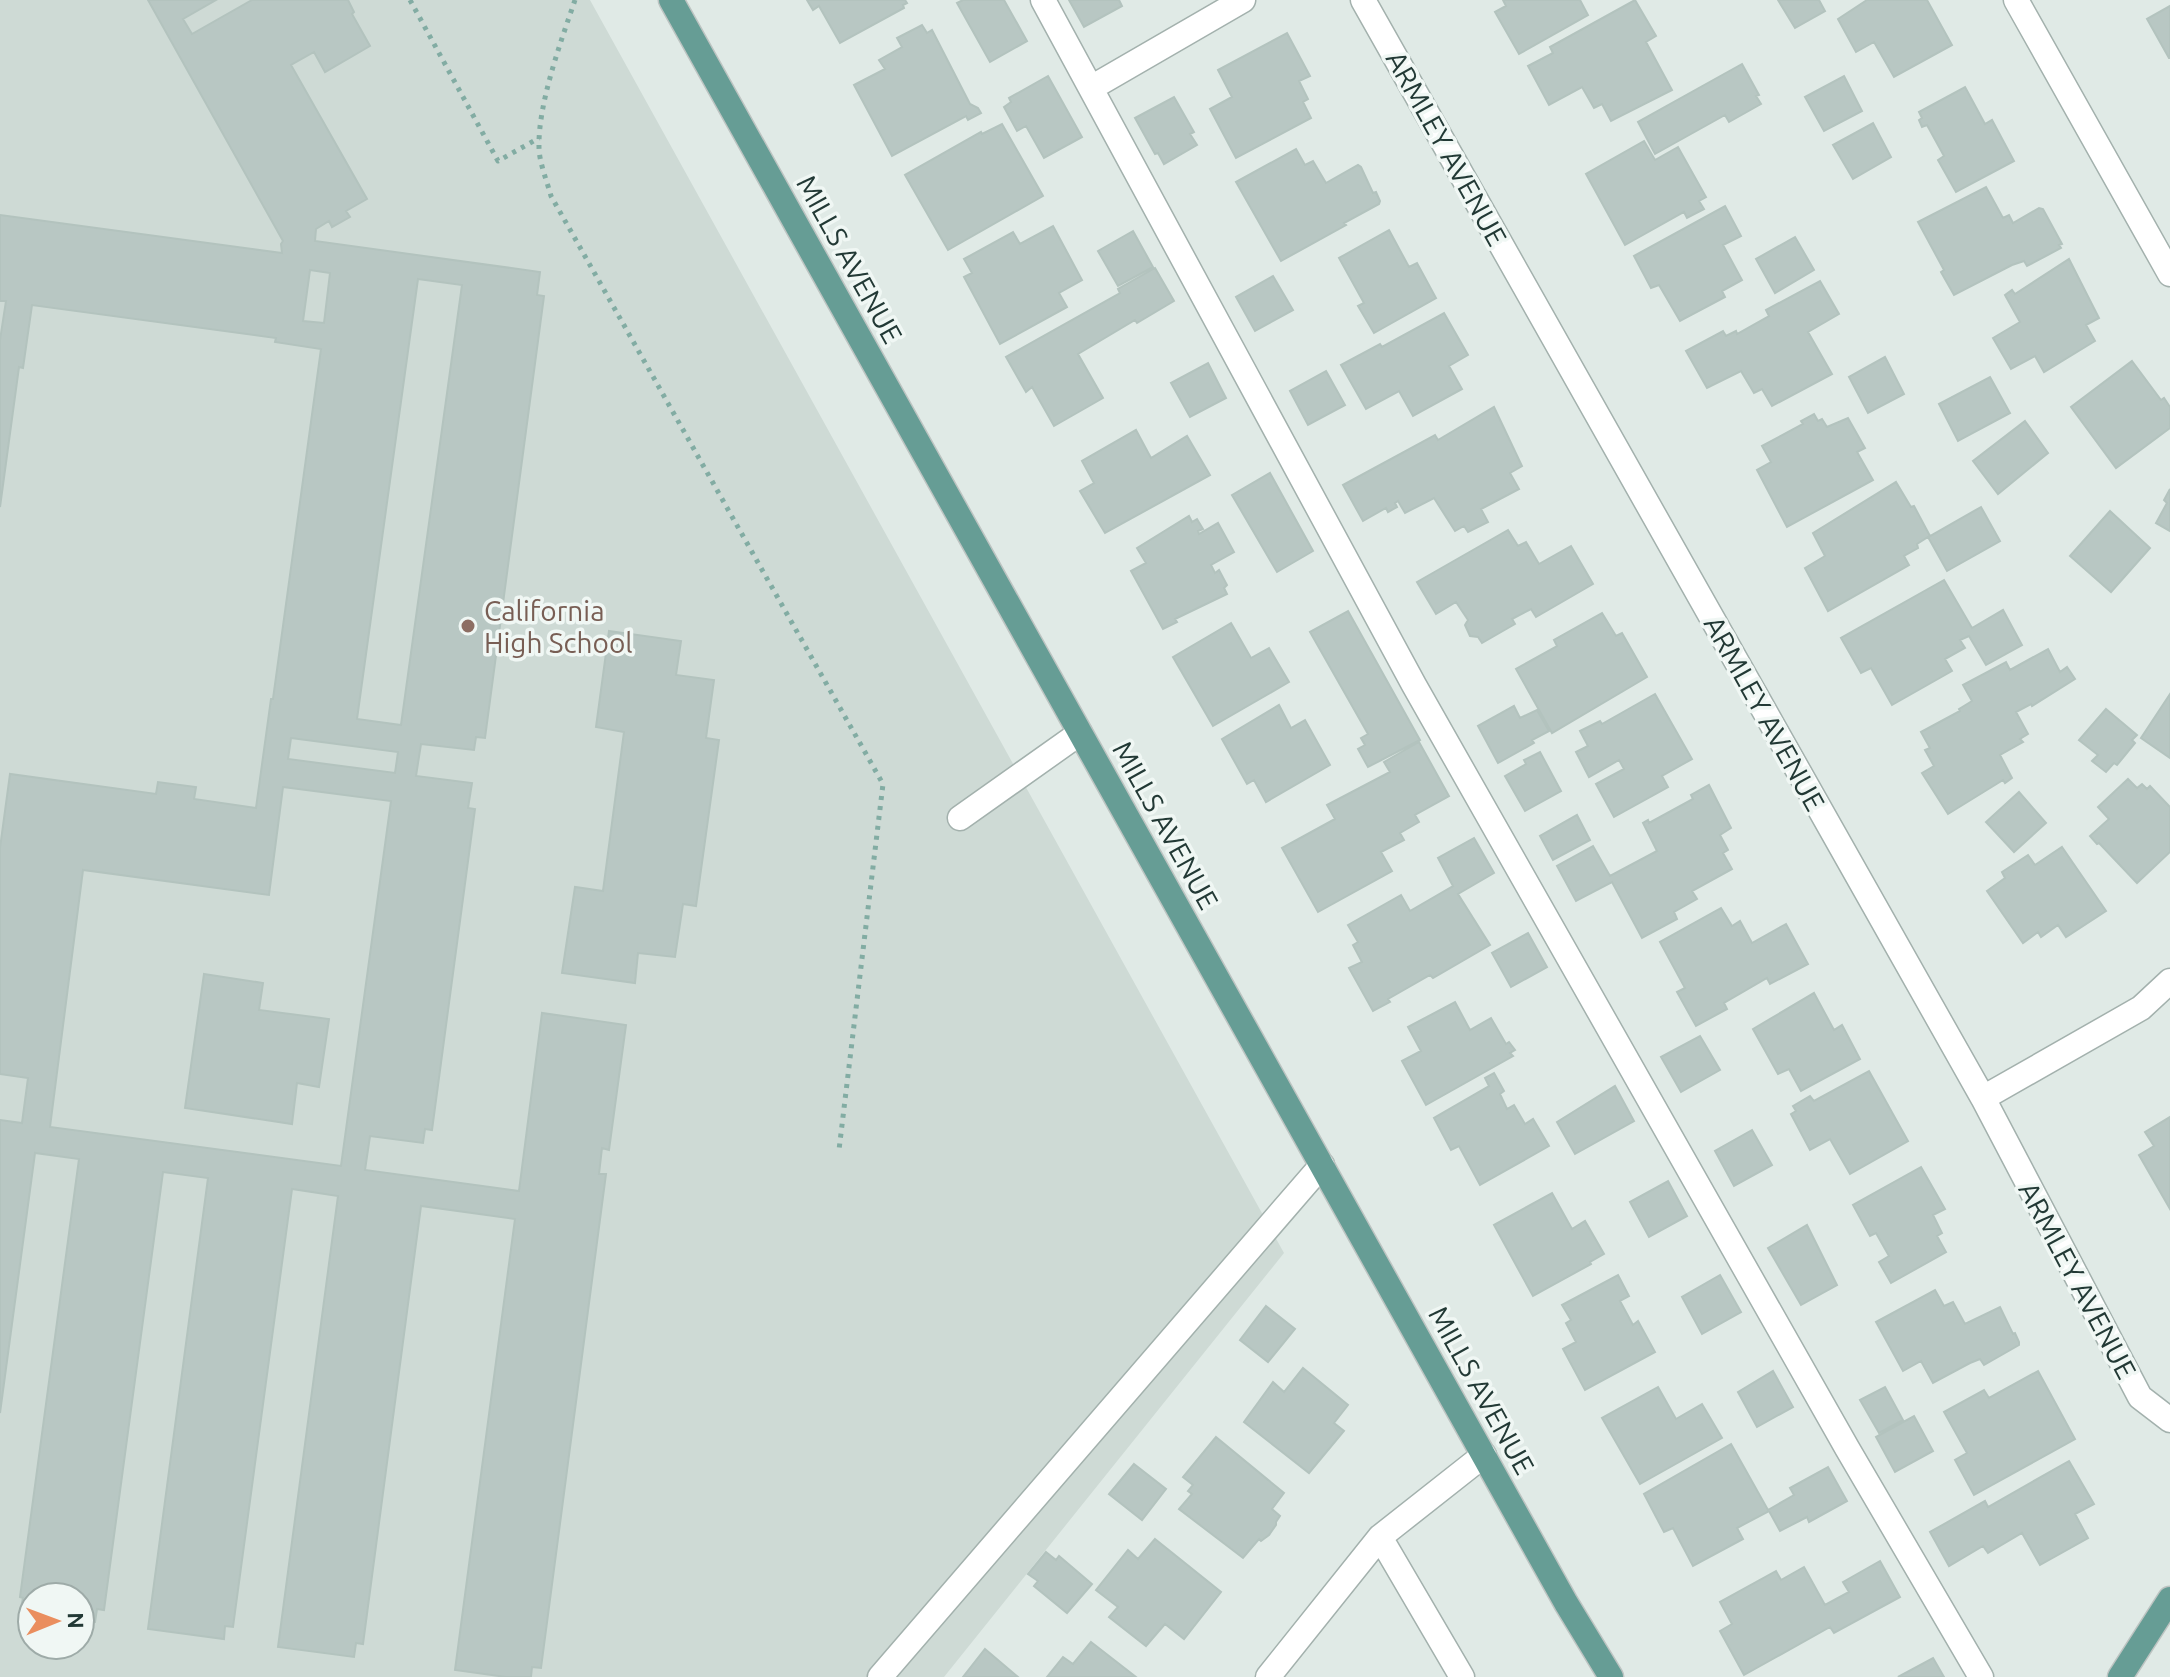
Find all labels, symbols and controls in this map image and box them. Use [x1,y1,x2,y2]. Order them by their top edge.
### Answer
street label: ARMLEY AVENUE [1381,45,1513,251]
street label: MILLS AVENUE [791,170,909,348]
place label: California High School [484,595,633,658]
street label: ARMLEY AVENUE [1699,610,1831,816]
marker: California High School [459,617,477,635]
street label: MILLS AVENUE [1107,736,1225,914]
street label: ARMLEY AVENUE [2013,1177,2143,1383]
street label: MILLS AVENUE [1423,1301,1541,1479]
north arrow [16,1581,96,1661]
text: N [64,1612,89,1629]

